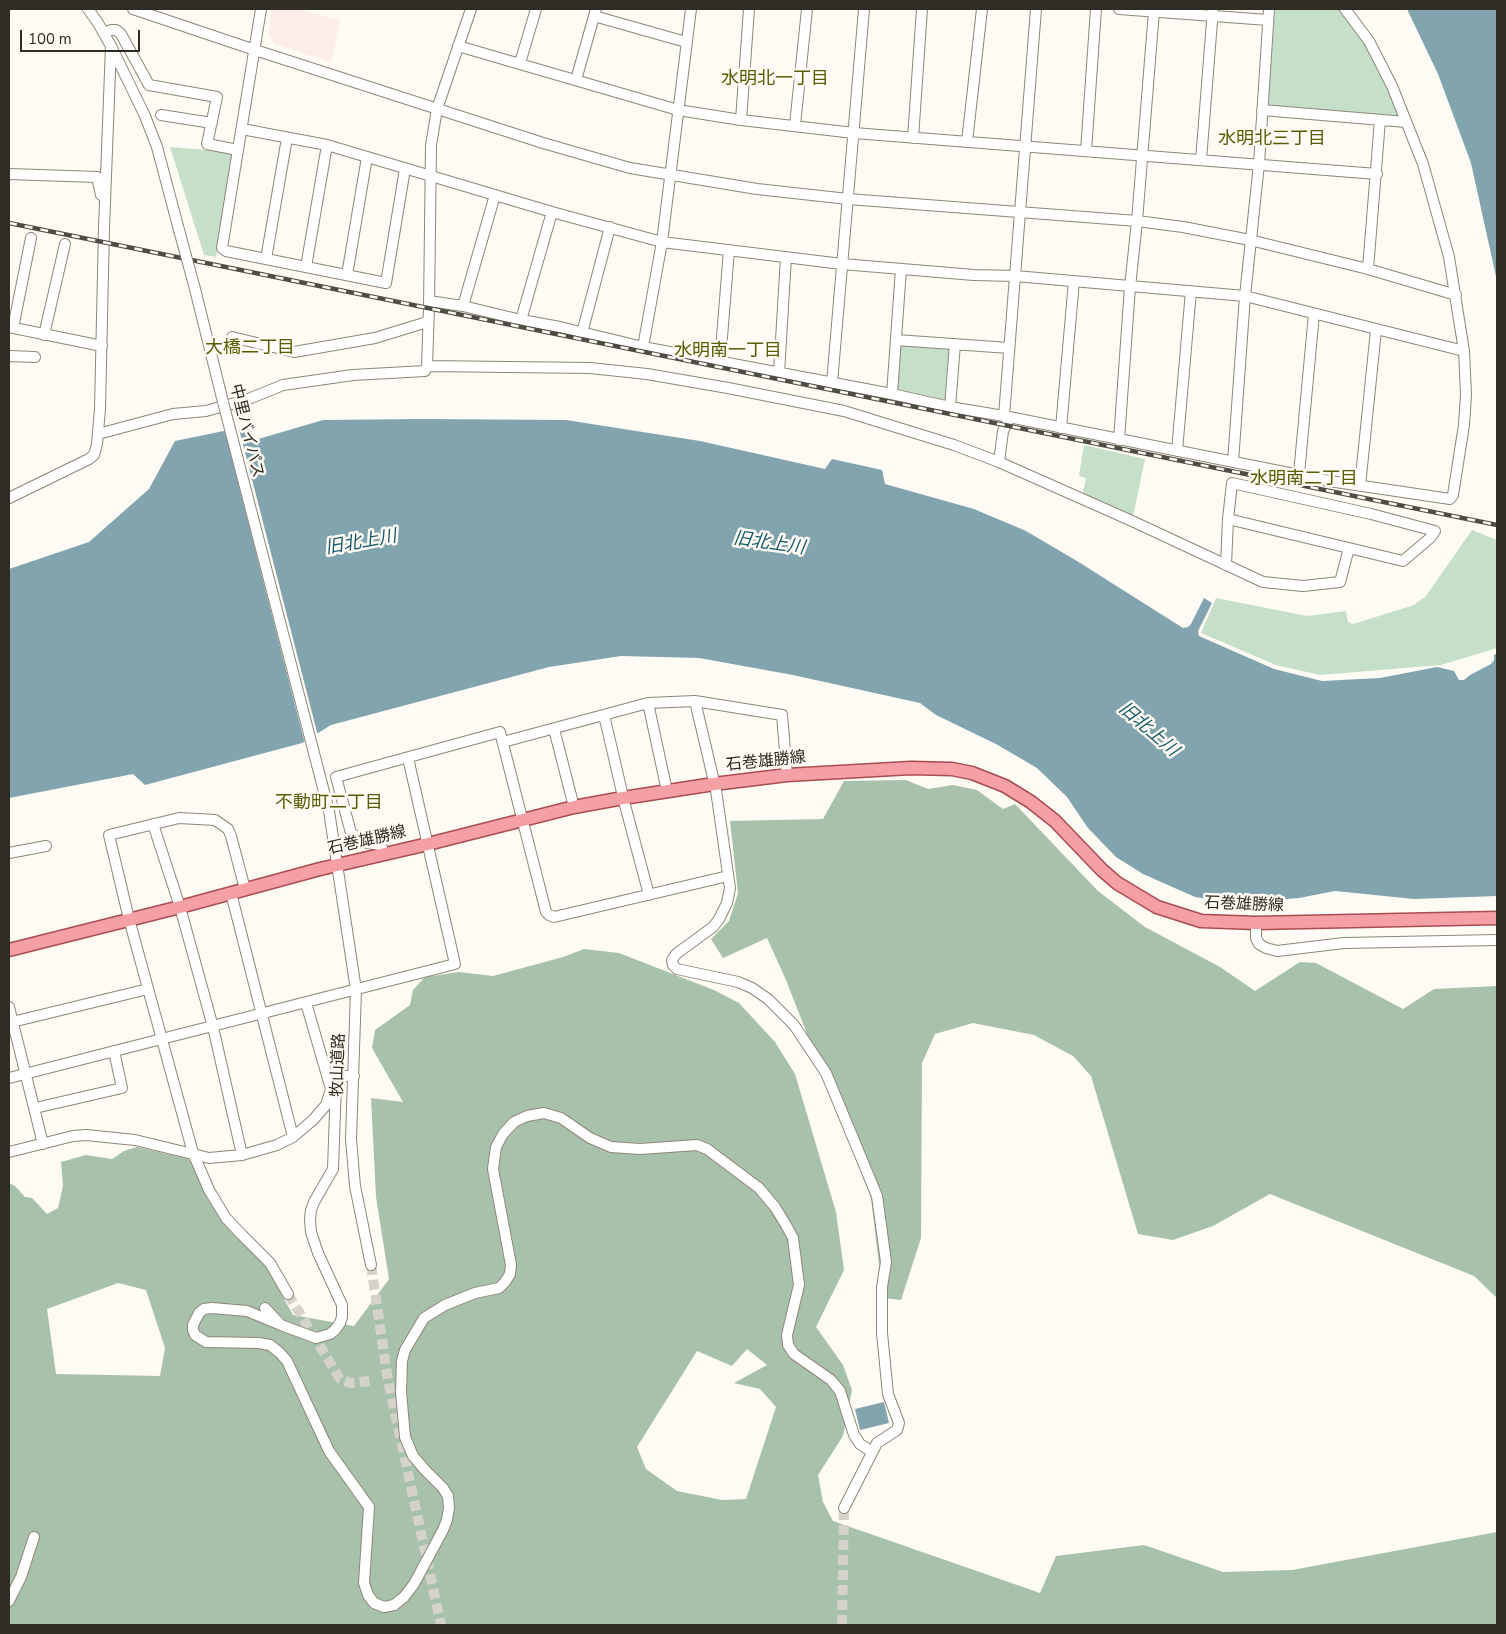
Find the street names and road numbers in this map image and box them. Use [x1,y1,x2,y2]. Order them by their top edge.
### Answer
street label: 中里バイパス [225,382,267,480]
street label: 石巻雄勝線 [725,748,807,776]
street label: 石巻雄勝線 [326,823,408,859]
street label: 石巻雄勝線 [1204,894,1284,916]
street label: 牧山道路 [328,1033,350,1097]

